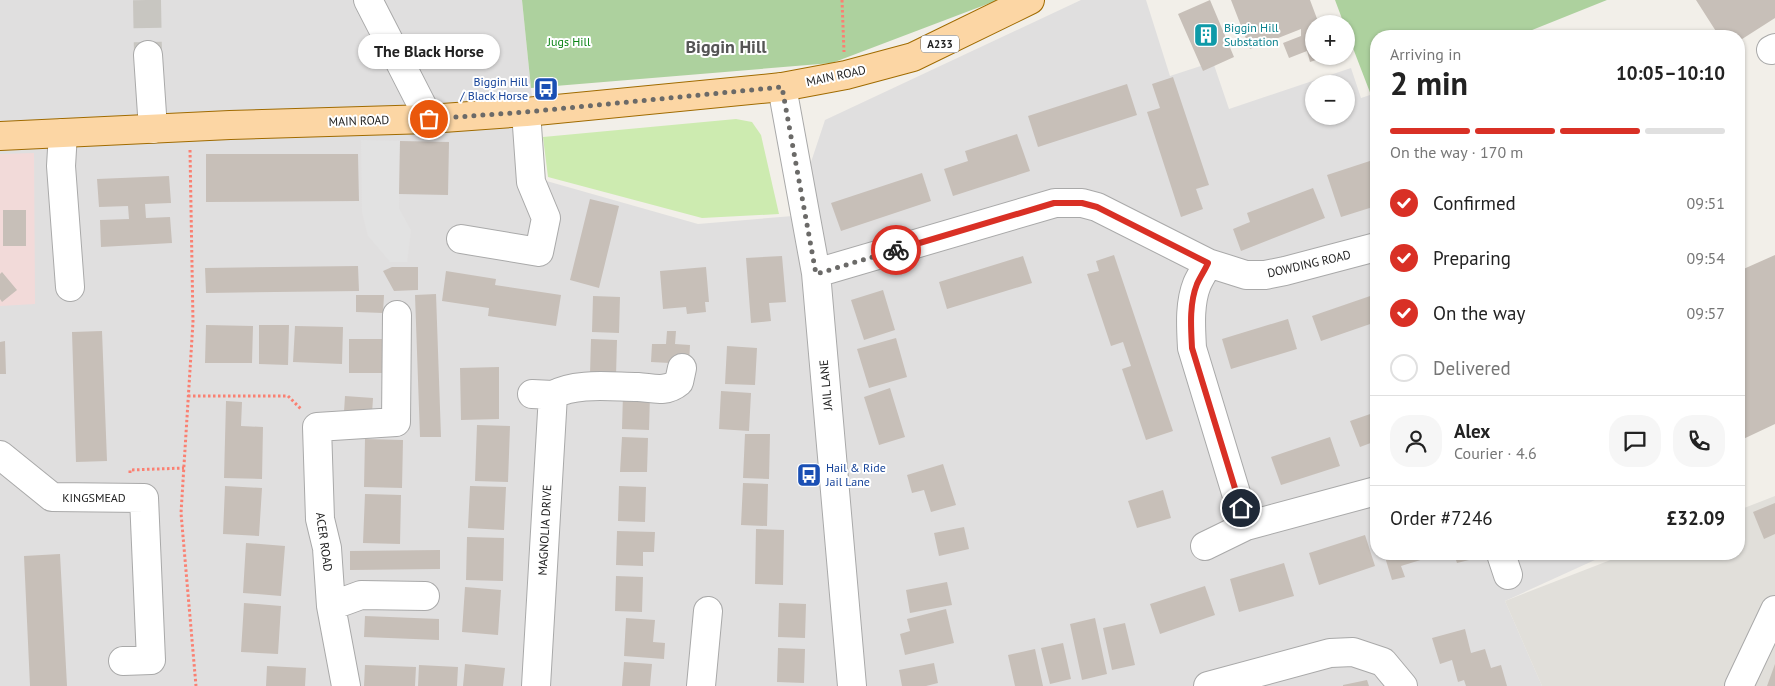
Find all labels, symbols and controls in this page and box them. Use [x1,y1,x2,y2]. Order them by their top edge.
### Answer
map controls [1305,15,1355,125]
button: + [1305,15,1355,65]
place label: Biggin Hill Substation [1224,20,1279,49]
building icon: Biggin Hill Substation [1193,22,1219,48]
callout: The Black Horse [358,34,500,69]
park label: Jugs Hill [547,34,591,49]
district label: Biggin Hill [685,35,767,58]
road number: A233 [921,36,959,52]
text: The Black Horse [374,41,484,61]
text: Arriving in [1390,44,1461,64]
text: 10:05–10:10 [1616,61,1725,85]
street label: MAIN ROAD [805,62,867,89]
text: 2 min [1390,62,1468,104]
place label: Biggin Hill / Black Horse [459,74,528,103]
button: − [1305,75,1355,125]
bus stop icon: Biggin Hill / Black Horse [533,76,559,102]
pin [408,98,450,140]
icon: bag [415,105,443,133]
street label: MAIN ROAD [328,112,390,129]
text: On the way · 170 m [1390,142,1523,162]
icon: check [1390,189,1418,217]
text: Confirmed [1433,191,1516,215]
text: 09:51 [1687,193,1725,213]
courier [871,225,921,275]
icon: bike [882,236,910,264]
icon: check [1390,244,1418,272]
text: Preparing [1433,246,1511,270]
street label: DOWDING ROAD [1266,247,1352,280]
text: 09:54 [1687,248,1725,268]
icon: check [1390,299,1418,327]
text: On the way [1433,301,1525,325]
text: 09:57 [1687,303,1725,323]
text: Delivered [1433,356,1511,380]
street label: JAIL LANE [816,359,835,412]
button: person [1390,415,1442,467]
button: chat [1609,415,1661,467]
button: phone [1673,415,1725,467]
text: Alex [1454,419,1490,443]
text: Courier · 4.6 [1454,443,1537,463]
place label: Hail & Ride Jail Lane [825,460,886,489]
bus stop icon: Hail & Ride Jail Lane [796,462,822,488]
street label: MAGNOLIA DRIVE [535,484,554,576]
pin [1220,487,1262,529]
street label: KINGSMEAD [62,490,126,505]
icon: home [1227,494,1255,522]
text: Order #7246 [1390,506,1493,530]
text: £32.09 [1666,506,1725,530]
street label: ACER ROAD [313,511,336,573]

